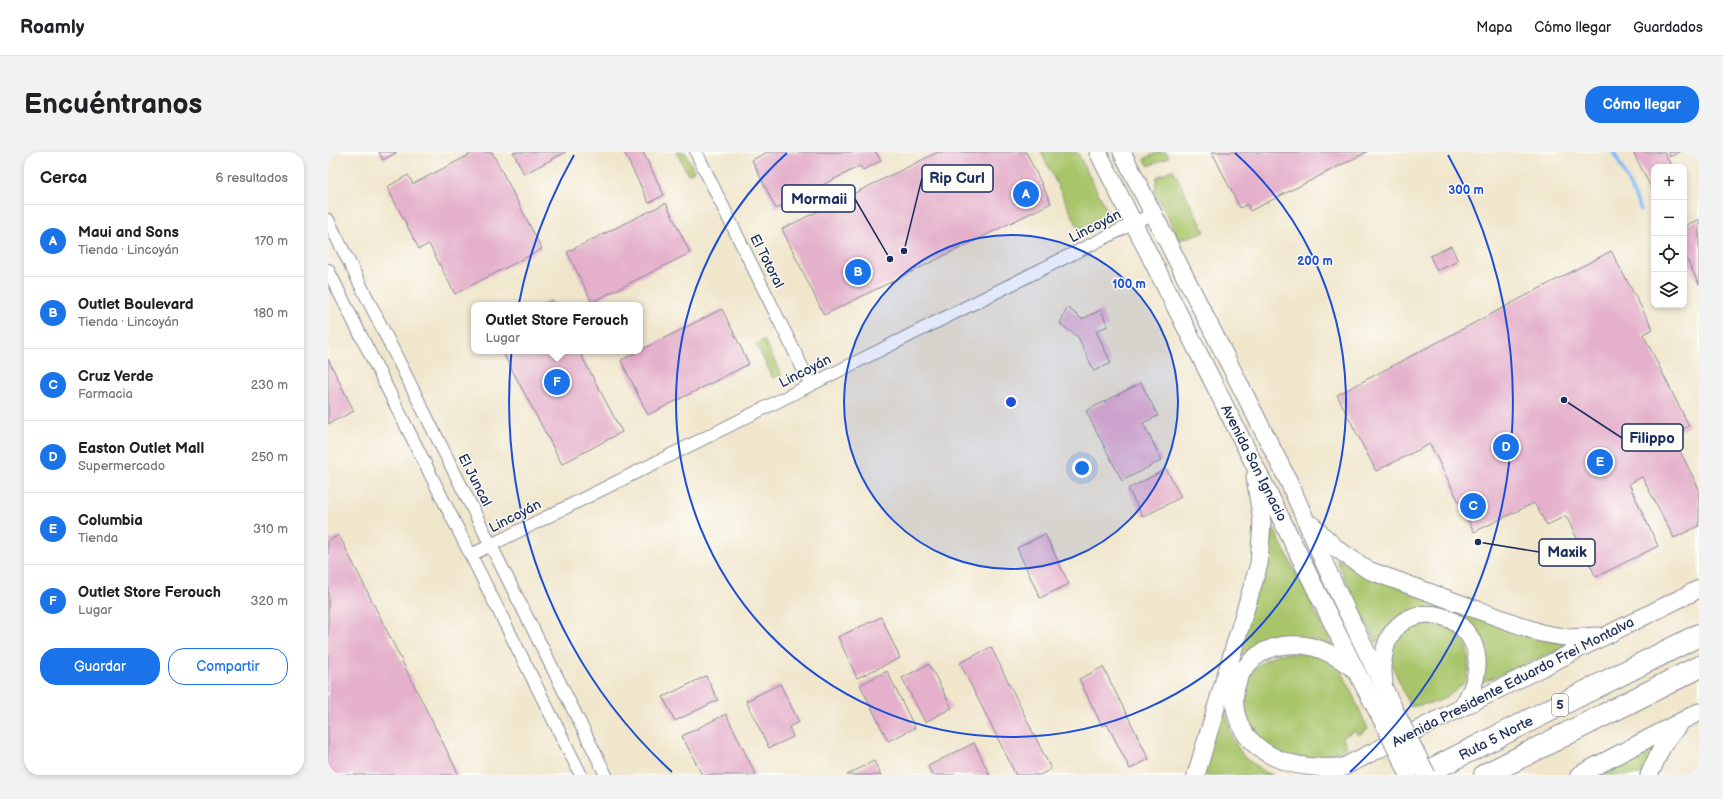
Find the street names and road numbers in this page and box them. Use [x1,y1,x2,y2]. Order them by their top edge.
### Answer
street label: Lincoyán [1066,206,1124,246]
street label: El Totoral [746,231,788,291]
street label: Lincoyán [776,351,834,391]
street label: Avenida San Ignacio [1217,402,1291,524]
street label: El Juncal [455,451,495,509]
street label: Lincoyán [486,496,544,536]
street label: Avenida Presidente Eduardo Frei Montalva [1389,613,1637,751]
road number: 5 [1552,694,1568,716]
street label: Ruta 5 Norte [1456,712,1536,764]

